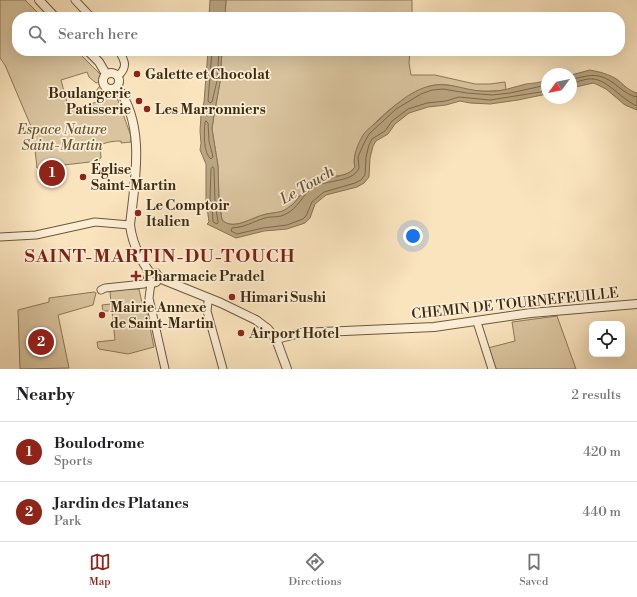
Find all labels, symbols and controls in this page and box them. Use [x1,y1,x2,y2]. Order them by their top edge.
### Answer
search box [12,12,625,56]
icon: search [26,23,48,45]
text: Search here [58,25,138,44]
place label: Galette et Chocolat [145,66,271,84]
north arrow [541,68,577,104]
marker: Galette et Chocolat [132,69,142,79]
place label: Boulangerie Patisserie [48,85,131,119]
marker: Boulangerie Patisserie [134,96,144,106]
place label: Les Marronniers [155,101,266,119]
marker: Les Marronniers [142,104,152,114]
park label: Espace Nature Saint-Martin [16,121,107,155]
pin: 1 [39,158,65,188]
place label: Église Saint-Martin [91,159,176,195]
water label: Le Touch [276,162,338,209]
marker: Église Saint-Martin [78,172,88,182]
place label: Le Comptoir Italien [146,197,230,231]
marker: Le Comptoir Italien [133,208,143,218]
your location [403,226,423,246]
district label: SAINT-MARTIN-DU-TOUCH [24,245,296,268]
place label: Pharmacie Pradel [144,268,265,286]
marker: Pharmacie Pradel [131,271,141,281]
street label: CHEMIN DE TOURNEFEUILLE [411,284,620,324]
place label: Himari Sushi [240,289,327,307]
marker: Himari Sushi [227,292,237,302]
place label: Mairie Annexe de Saint-Martin [110,299,214,333]
marker: Mairie Annexe de Saint-Martin [97,310,107,320]
map controls [589,321,625,357]
button: locate [589,321,625,357]
place label: Airport Hotel [248,325,340,343]
pin: 2 [28,327,54,357]
marker: Airport Hotel [236,328,246,338]
text: Nearby [16,384,75,406]
text: 2 results [572,387,621,403]
text: Boulodrome [54,434,145,453]
text: 1 [26,444,32,460]
text: 420 m [583,444,621,460]
text: Sports [54,453,93,469]
text: Jardin des Platanes [54,494,189,513]
text: 2 [25,504,33,520]
text: 440 m [583,504,621,520]
text: Park [54,513,81,529]
tab: Map [89,551,111,589]
tab: Directions [289,551,342,589]
tab: Saved [519,551,548,589]

